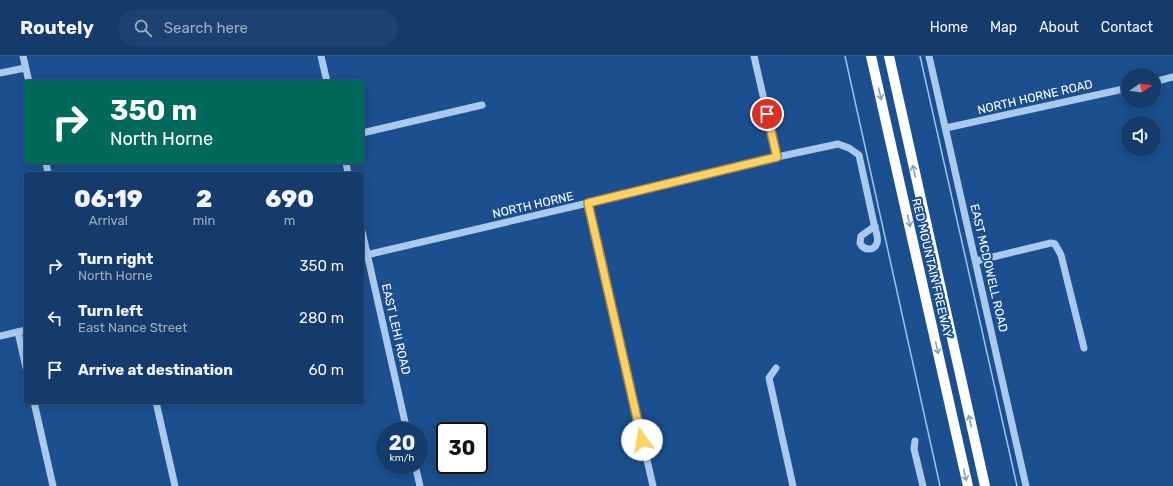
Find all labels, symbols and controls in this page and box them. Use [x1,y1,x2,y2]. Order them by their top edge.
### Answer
search box [118,10,398,46]
text: Routely [20,16,94,39]
icon: search [132,17,154,39]
text: Search here [164,19,248,37]
text: Home [930,19,968,36]
text: Map [990,19,1017,36]
text: About [1039,19,1079,36]
text: Contact [1101,19,1153,36]
north arrow [1121,68,1161,108]
map controls [1121,68,1161,156]
street label: NORTH HORNE ROAD [976,77,1094,117]
one-way arrow [876,87,884,100]
text: 350 m [110,94,197,127]
icon: right [44,96,96,148]
pin [750,97,784,131]
icon: arrive [756,103,778,125]
button: sound [1121,116,1161,156]
text: North Horne [110,128,213,150]
one-way arrow [910,165,918,178]
text: 06:19 [74,185,143,213]
text: 2 [196,185,212,213]
text: 690 [265,185,314,213]
street label: NORTH HORNE [491,189,575,221]
street label: RED MOUNTAIN FREEWAY [909,197,955,339]
street label: EAST MCDOWELL ROAD [967,203,1011,333]
text: Arrival [89,213,128,228]
text: min [193,213,215,228]
text: m [284,213,295,228]
one-way arrow [905,214,913,227]
text: Turn right [78,250,153,268]
icon: right [44,255,66,277]
text: 350 m [300,257,344,275]
text: North Horne [78,268,152,283]
street label: EAST LEHI ROAD [379,282,413,376]
text: Turn left [78,302,143,320]
icon: left [44,307,66,329]
text: 280 m [299,309,344,327]
text: East Nance Street [78,320,187,335]
one-way arrow [933,341,941,354]
icon: arrive [44,359,66,381]
text: Arrive at destination [78,361,233,379]
text: 60 m [308,361,344,379]
one-way arrow [966,414,974,427]
position arrow [621,419,663,461]
speed limit sign: 30 [436,422,488,474]
text: 20 [389,431,415,455]
text: km/h [390,452,414,464]
one-way arrow [962,468,970,481]

